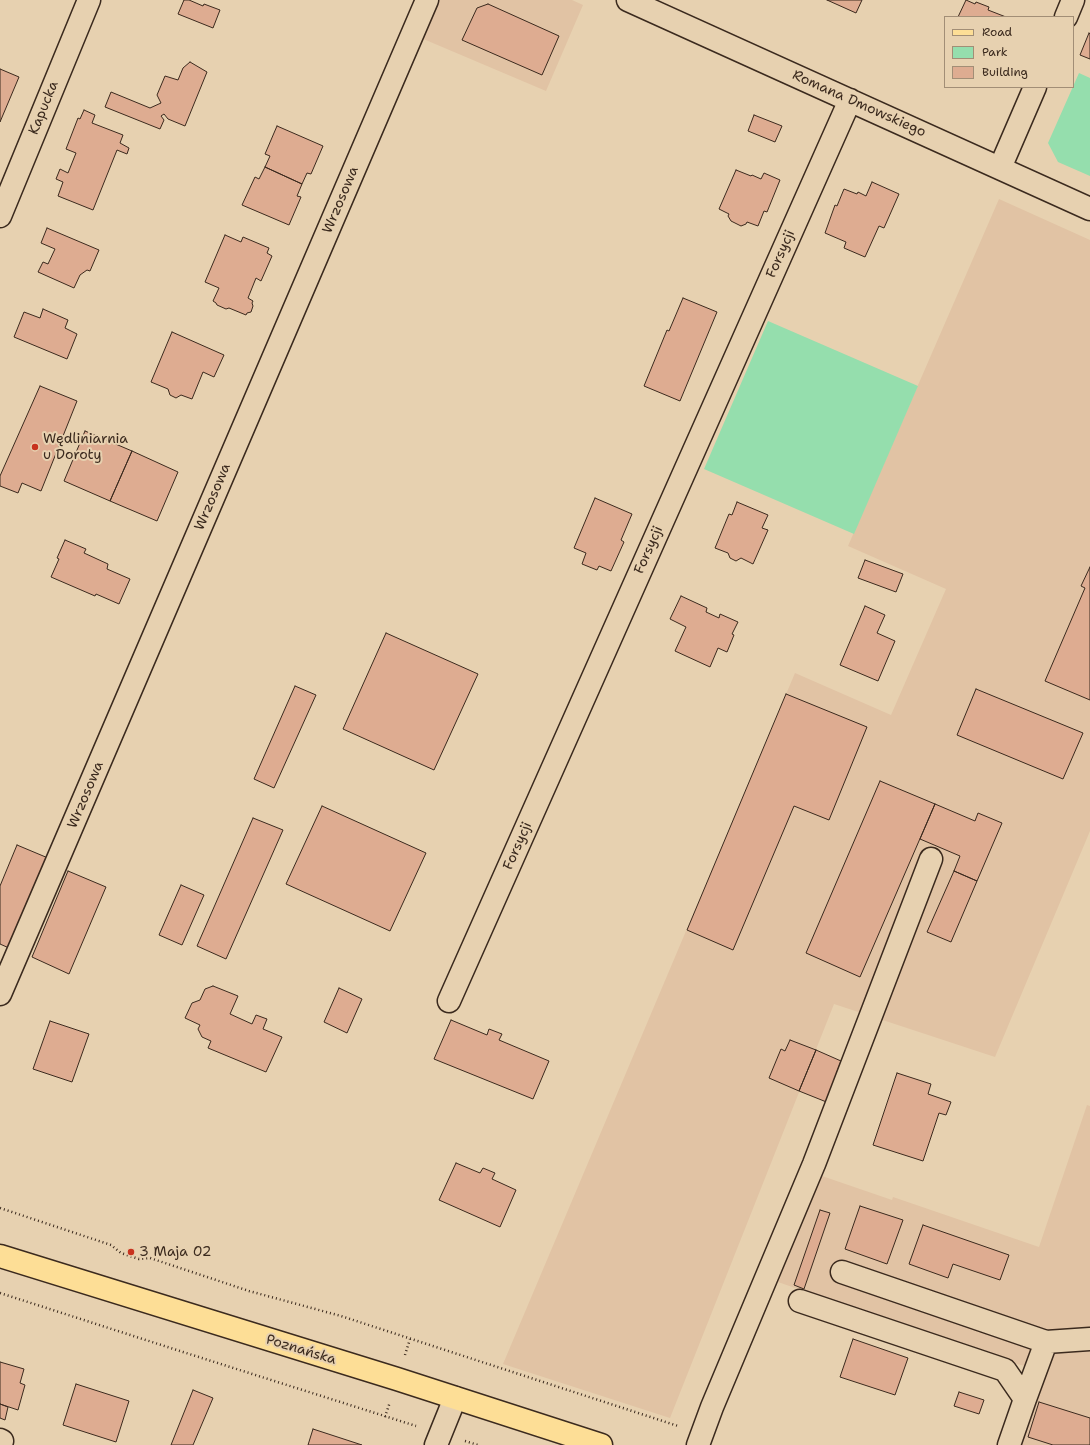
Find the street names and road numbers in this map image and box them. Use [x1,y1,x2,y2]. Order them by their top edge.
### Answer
street label: Romana Dmowskiego [789,67,929,141]
street label: Kapucka [26,79,62,137]
street label: Wrzosowa [319,164,363,236]
street label: Forsycji [763,227,799,281]
street label: Wrzosowa [191,461,235,533]
street label: Forsycji [631,523,667,577]
street label: Wrzosowa [64,759,108,831]
street label: Forsycji [500,819,536,873]
street label: Poznańska [264,1331,338,1369]

